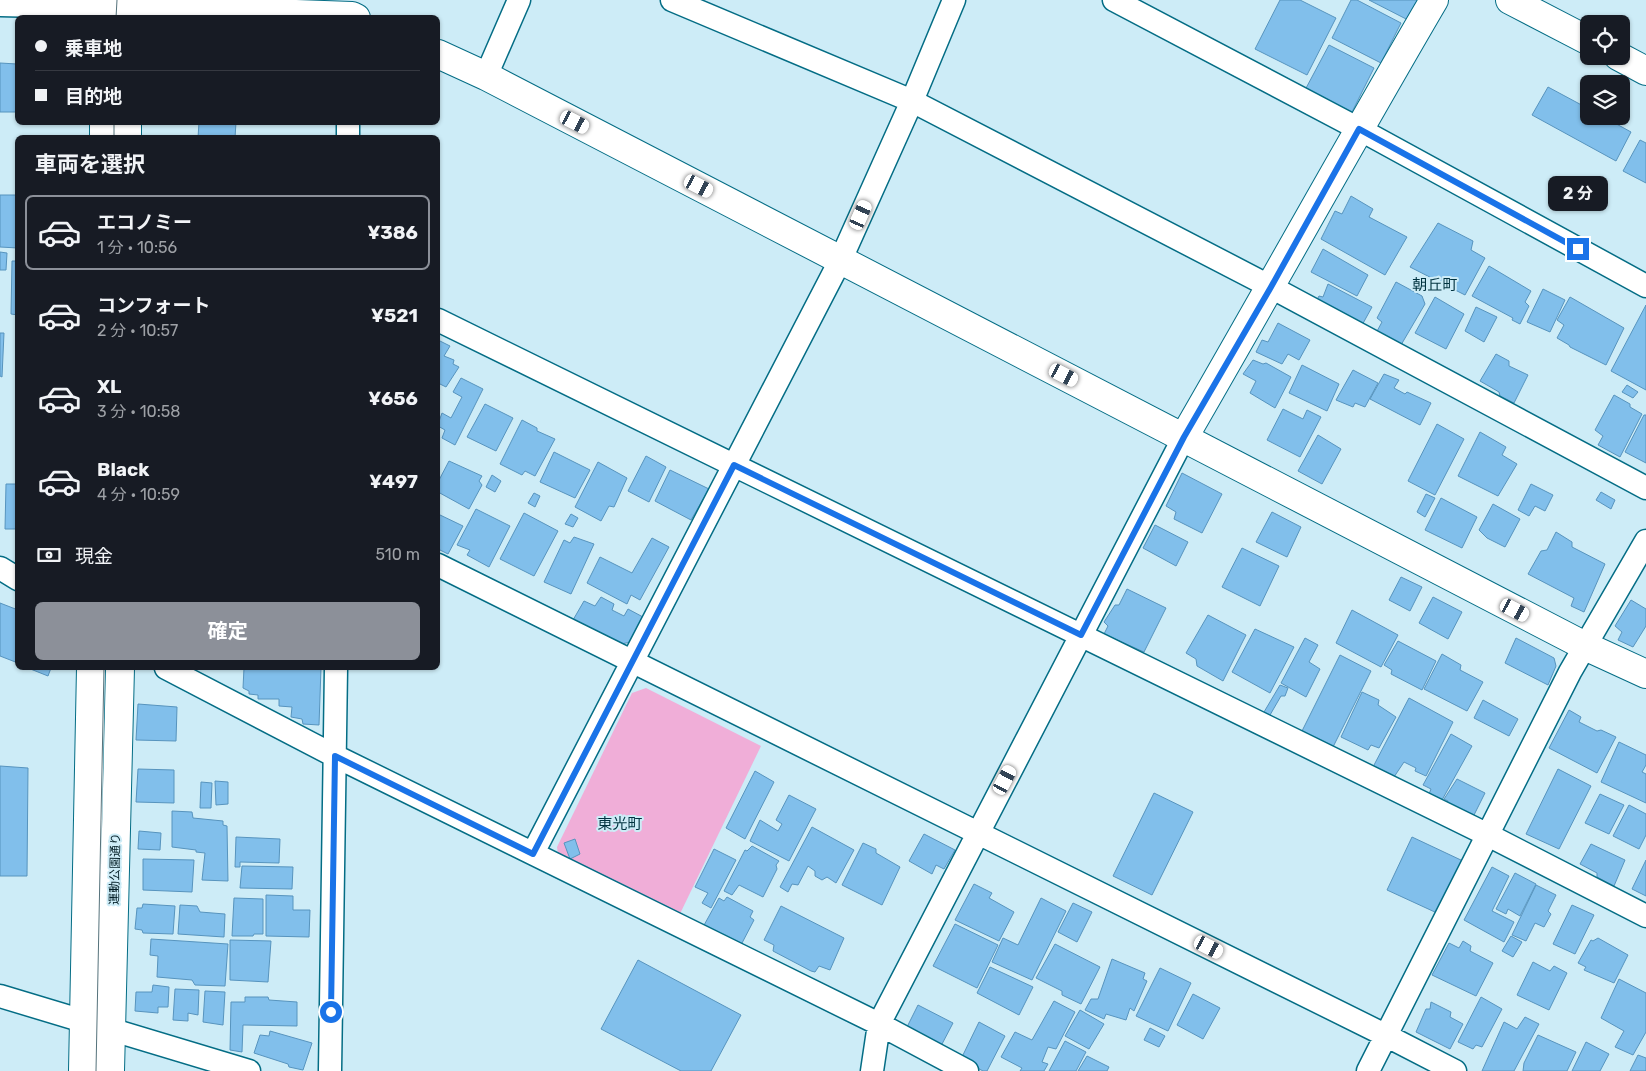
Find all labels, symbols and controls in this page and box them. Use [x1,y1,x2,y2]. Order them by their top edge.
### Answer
map controls [1580,15,1630,125]
button: locate [1580,15,1630,65]
text: 乗車地 [65,37,122,60]
button: layers [1580,75,1630,125]
text: 目的地 [65,85,122,108]
car [558,109,591,135]
text: 車両を選択 [35,151,145,178]
car [682,173,715,199]
callout: 2 分 [1548,176,1608,212]
text: 2 分 [1563,184,1593,203]
car [848,198,873,232]
icon: car [37,210,82,255]
text: エコノミー [97,211,192,234]
text: ¥386 [367,221,418,244]
text: 1 分 · 10:56 [97,238,177,257]
route end [1567,238,1589,260]
district label: 朝丘町 [1412,276,1458,294]
icon: car [37,293,82,338]
text: コンフォート [97,294,210,317]
text: ¥521 [371,304,418,327]
text: 2 分 · 10:57 [97,321,178,340]
car [1047,362,1080,388]
text: XL [97,375,121,398]
icon: car [37,376,82,421]
text: ¥656 [368,387,418,410]
text: 3 分 · 10:58 [97,402,180,421]
text: Black [97,458,149,481]
icon: car [37,459,82,504]
text: ¥497 [369,470,418,493]
text: 4 分 · 10:59 [97,485,180,504]
icon: cash [35,541,63,569]
text: 現金 [75,545,113,568]
text: 510 m [376,545,420,564]
car [1498,596,1531,624]
button: 確定 [35,602,420,660]
car [991,763,1018,797]
district label: 東光町 [597,815,643,833]
street label: 運動公園通り [107,833,123,905]
car [1192,934,1225,960]
route start [320,1001,342,1023]

